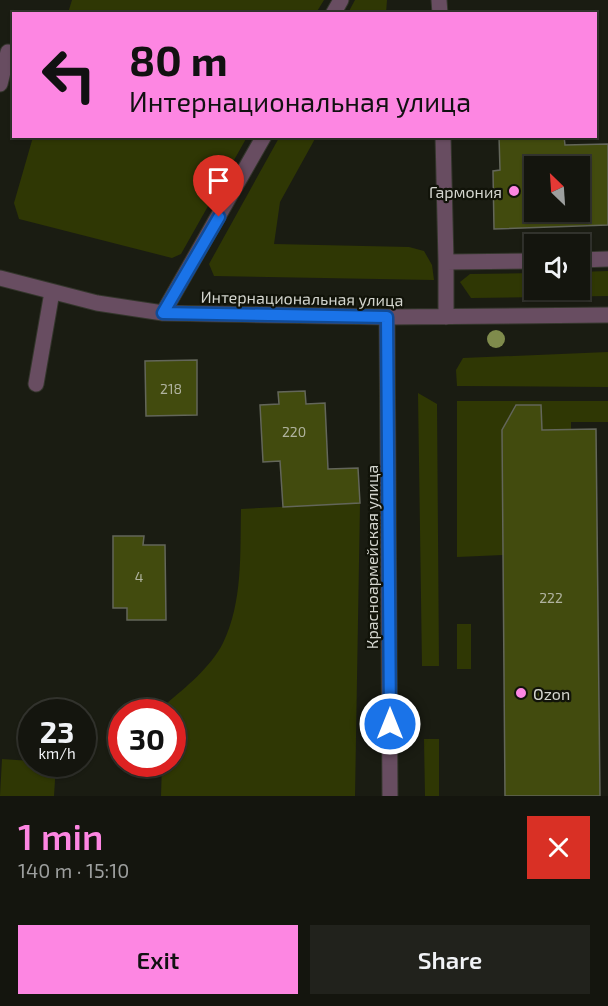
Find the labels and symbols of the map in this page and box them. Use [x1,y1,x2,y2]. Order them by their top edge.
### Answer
pin [193,155,244,217]
north arrow [524,156,590,222]
place label: Гармония [429,182,502,201]
marker: Гармония [507,184,521,198]
street label: Интернациональная улица [200,287,404,310]
house number: 218 [160,380,182,397]
house number: 220 [282,423,306,440]
street label: Красноармейская улица [362,465,382,649]
house number: 4 [135,568,143,585]
house number: 222 [539,589,563,606]
place label: Ozon [533,684,570,703]
marker: Ozon [514,686,528,700]
position arrow [358,692,422,756]
speed limit sign: 30 [108,699,186,777]

